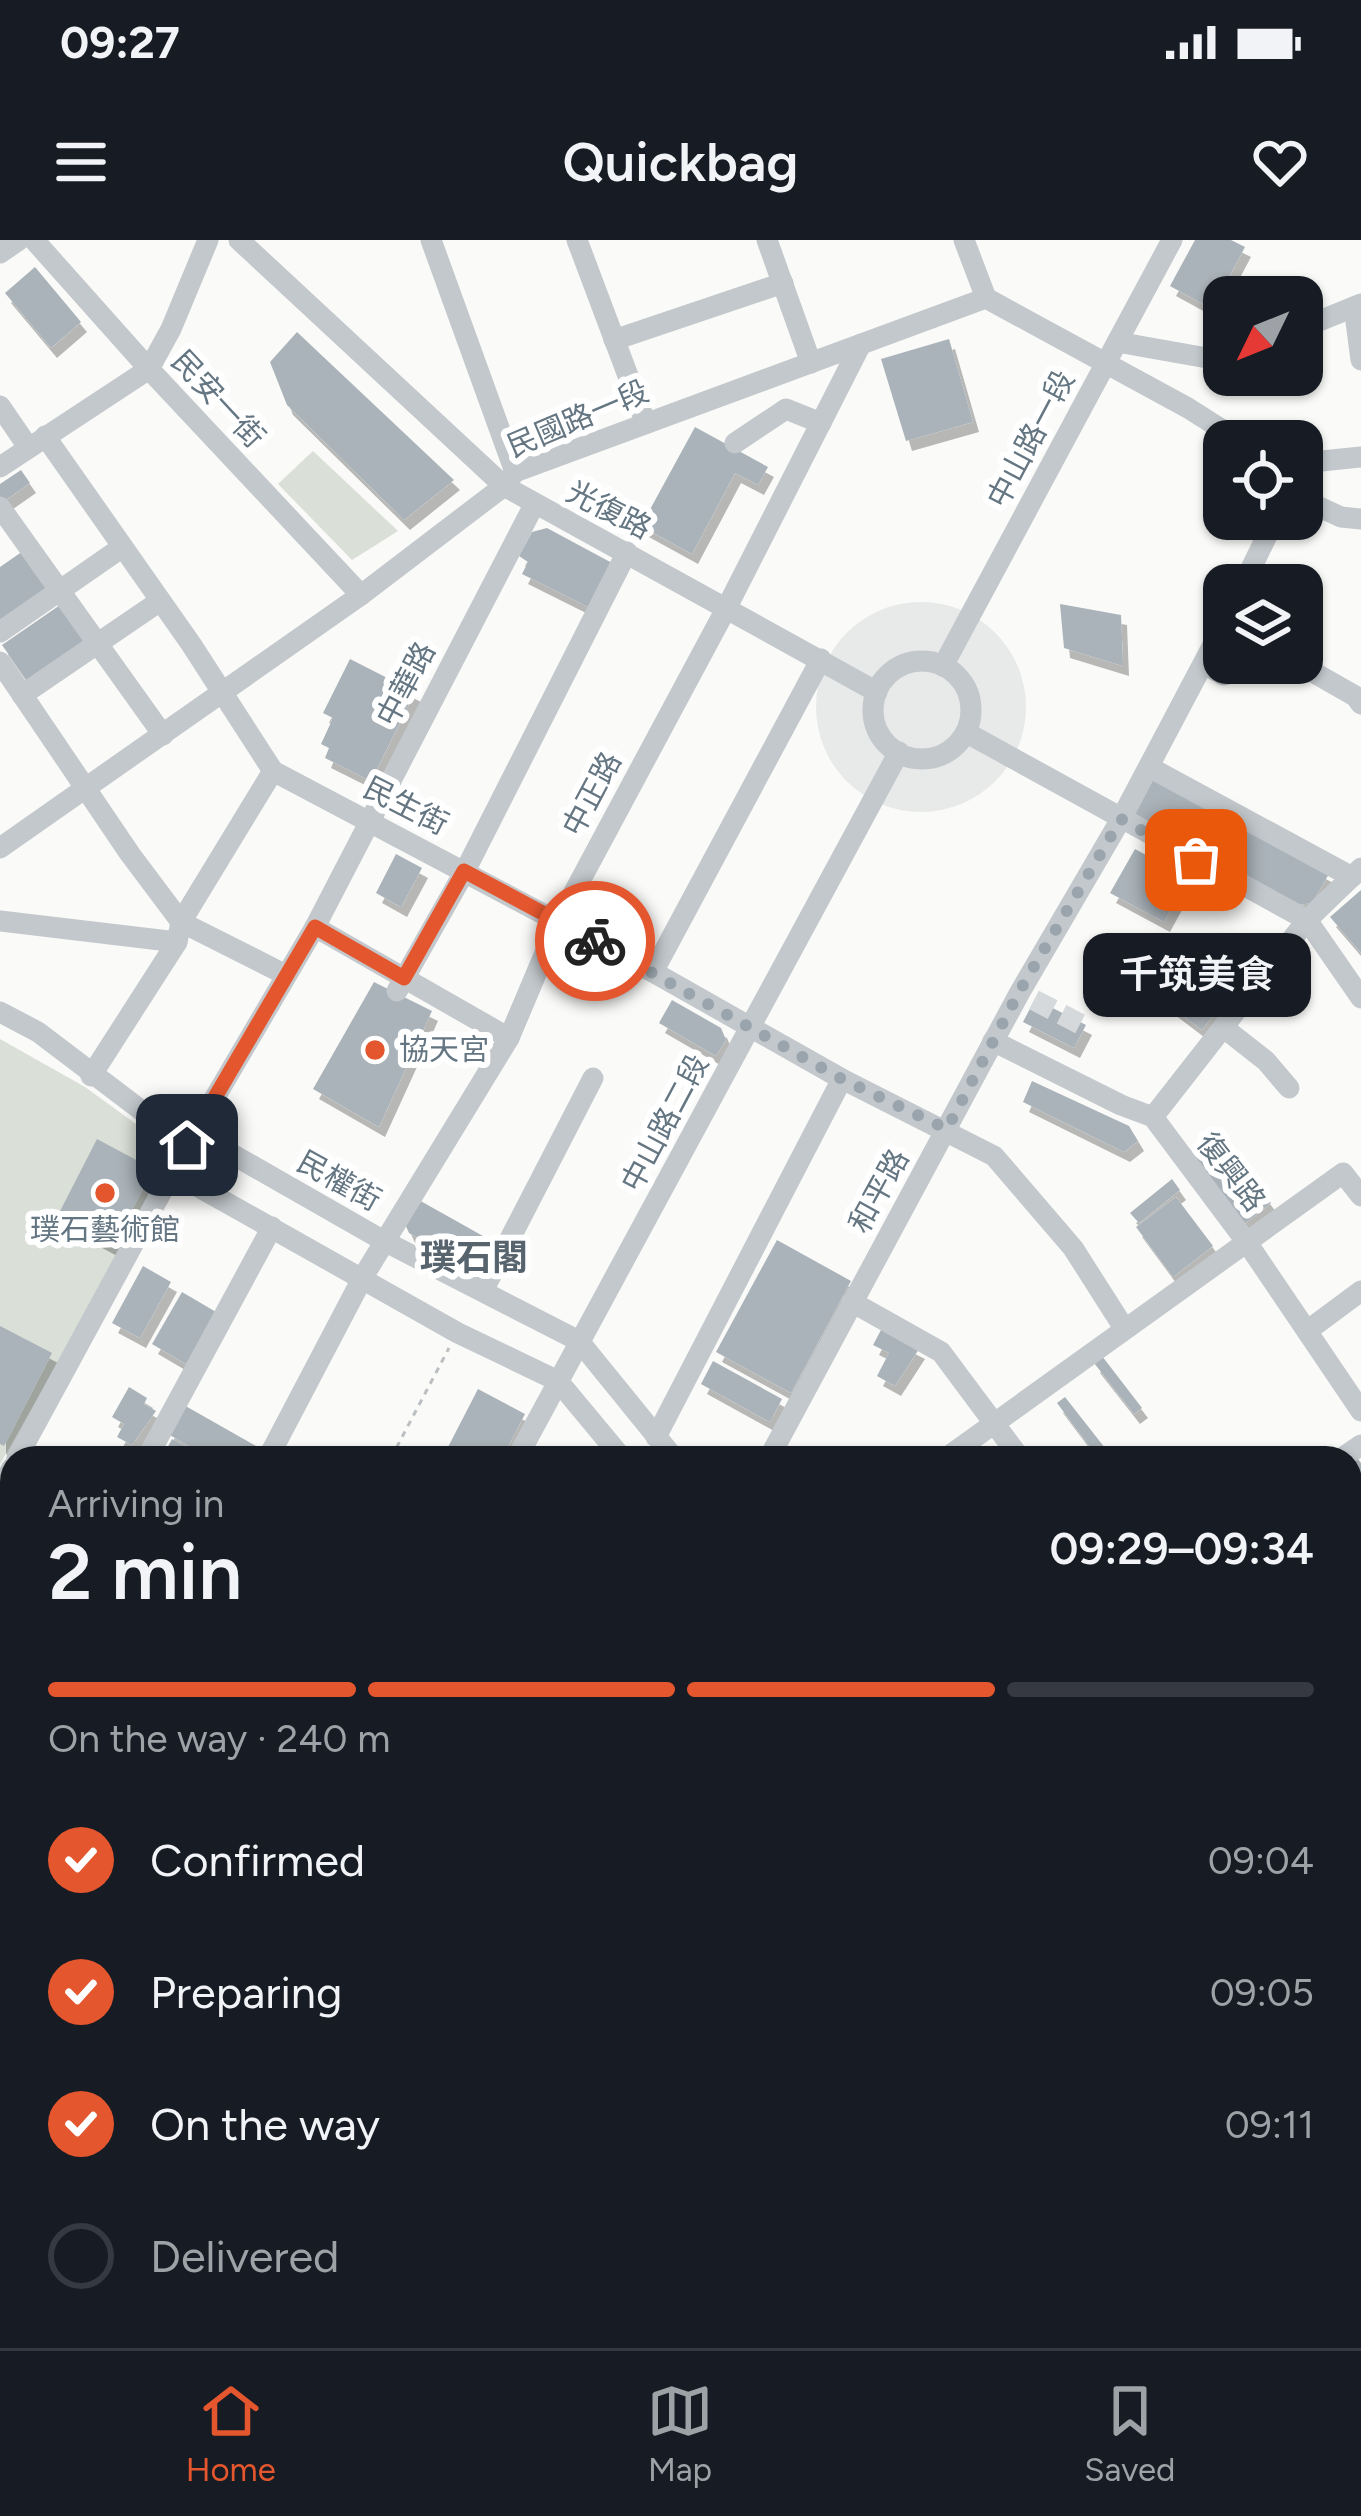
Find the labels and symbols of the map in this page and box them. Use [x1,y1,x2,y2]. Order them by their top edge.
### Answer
north arrow [1203,276,1323,396]
street label: 民安一街 [164,342,273,455]
street label: 中山路一段 [979,364,1082,514]
street label: 民國路一段 [502,372,654,465]
street label: 光復路 [561,473,658,546]
street label: 中華路 [368,635,443,732]
street label: 中正路 [554,745,629,842]
street label: 民生街 [358,769,455,842]
pin [1145,809,1247,911]
courier [535,881,655,1001]
callout: 千筑美食 [1082,932,1310,1016]
place label: 協天宮 [399,1031,489,1068]
marker: 協天宮 [362,1037,388,1063]
street label: 中山路二段 [613,1048,716,1198]
pin [136,1094,238,1196]
street label: 復興路 [1189,1125,1274,1219]
street label: 和平路 [841,1142,917,1239]
street label: 民權街 [291,1143,388,1219]
marker: 璞石藝術館 [92,1180,118,1206]
place label: 璞石藝術館 [30,1211,180,1248]
district label: 璞石閣 [420,1236,528,1279]

